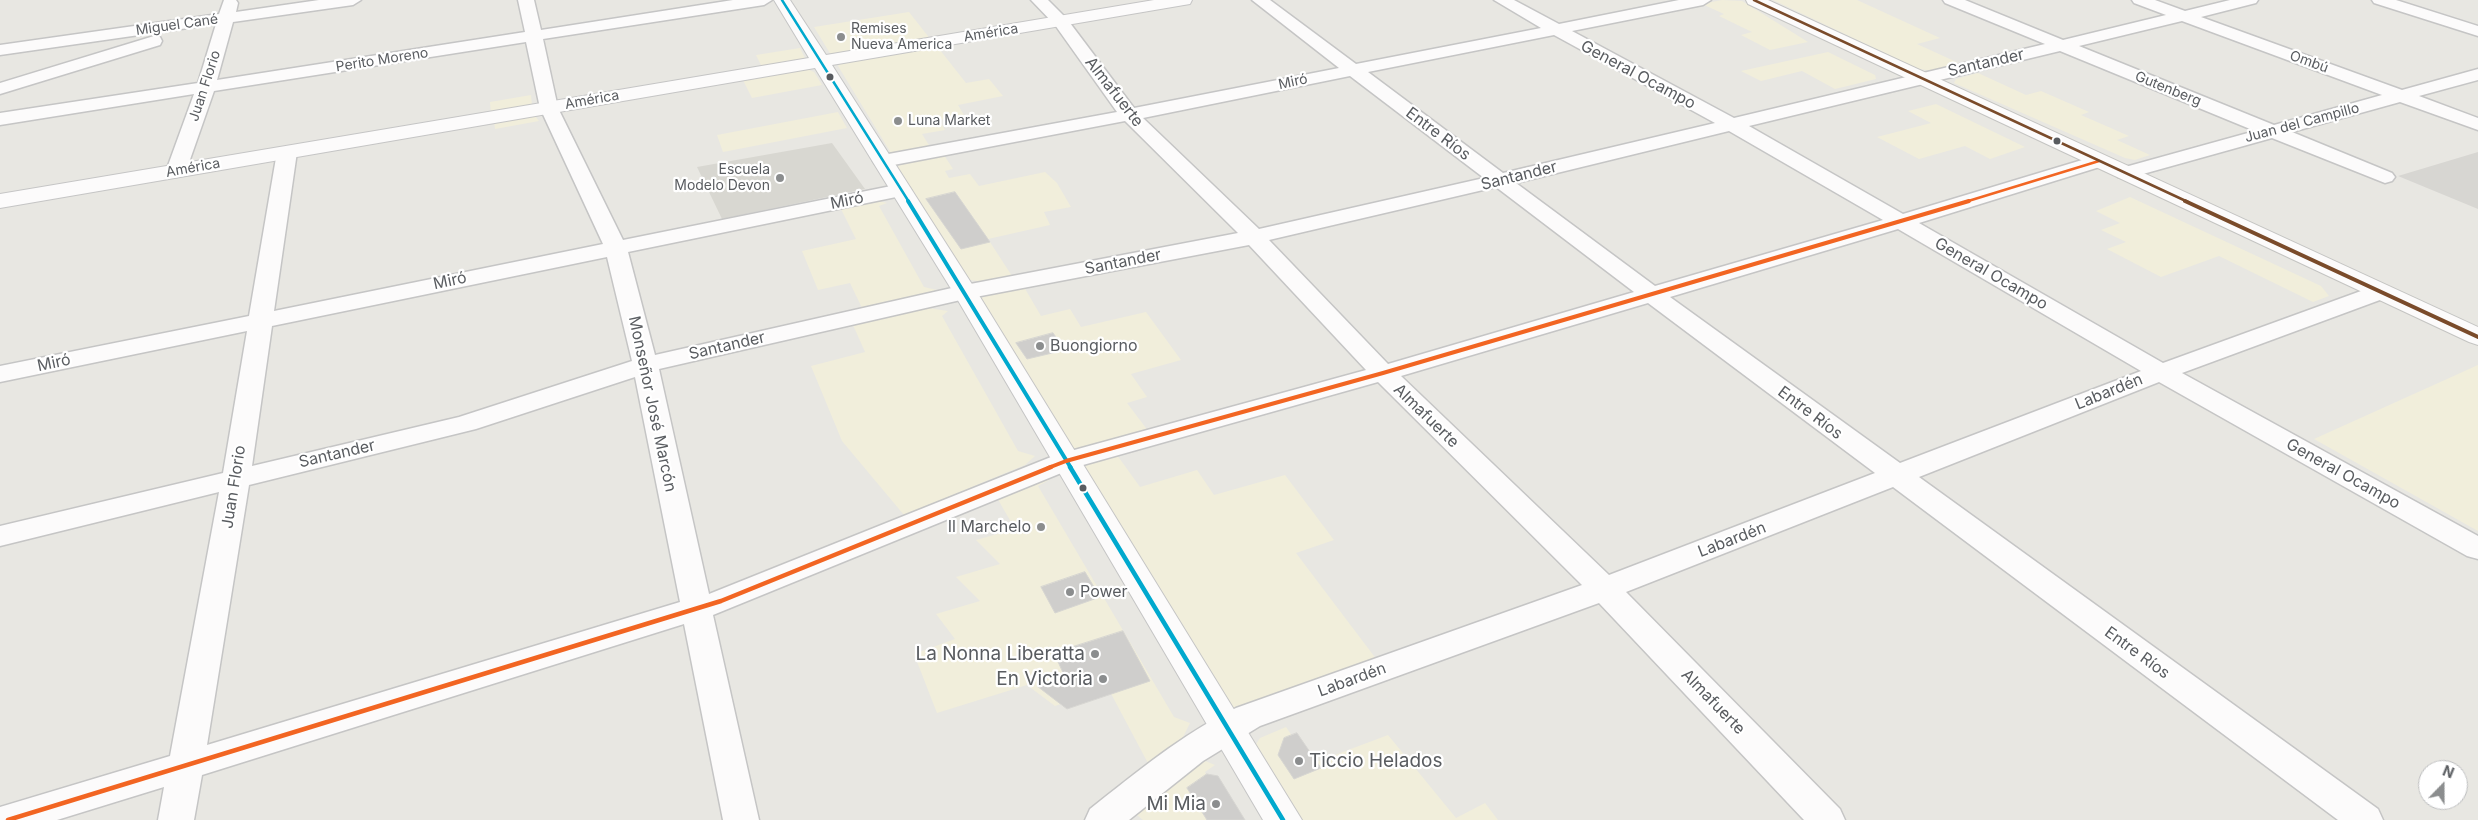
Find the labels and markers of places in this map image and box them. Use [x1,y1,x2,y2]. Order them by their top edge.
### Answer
place label: Remises Nueva America [851,21,952,54]
marker: Remises Nueva America [835,31,847,43]
unlabelled marker [825,72,835,82]
place label: Luna Market [908,113,990,129]
marker: Luna Market [892,115,904,127]
unlabelled marker [2052,136,2062,146]
place label: Escuela Modelo Devon [674,162,770,194]
marker: Escuela Modelo Devon [774,172,786,184]
place label: Buongiorno [1050,336,1138,356]
marker: Buongiorno [1034,340,1046,352]
unlabelled marker [1078,483,1088,493]
place label: Il Marchelo [948,517,1031,537]
marker: Il Marchelo [1035,521,1047,533]
place label: Power [1080,582,1128,602]
marker: Power [1064,586,1076,598]
place label: La Nonna Liberatta [915,643,1085,665]
marker: La Nonna Liberatta [1089,648,1101,660]
place label: En Victoria [996,668,1093,690]
marker: En Victoria [1097,673,1109,685]
place label: Ticcio Helados [1309,750,1442,772]
marker: Ticcio Helados [1293,755,1305,767]
place label: Mi Mia [1146,793,1206,815]
marker: Mi Mia [1210,798,1222,810]

